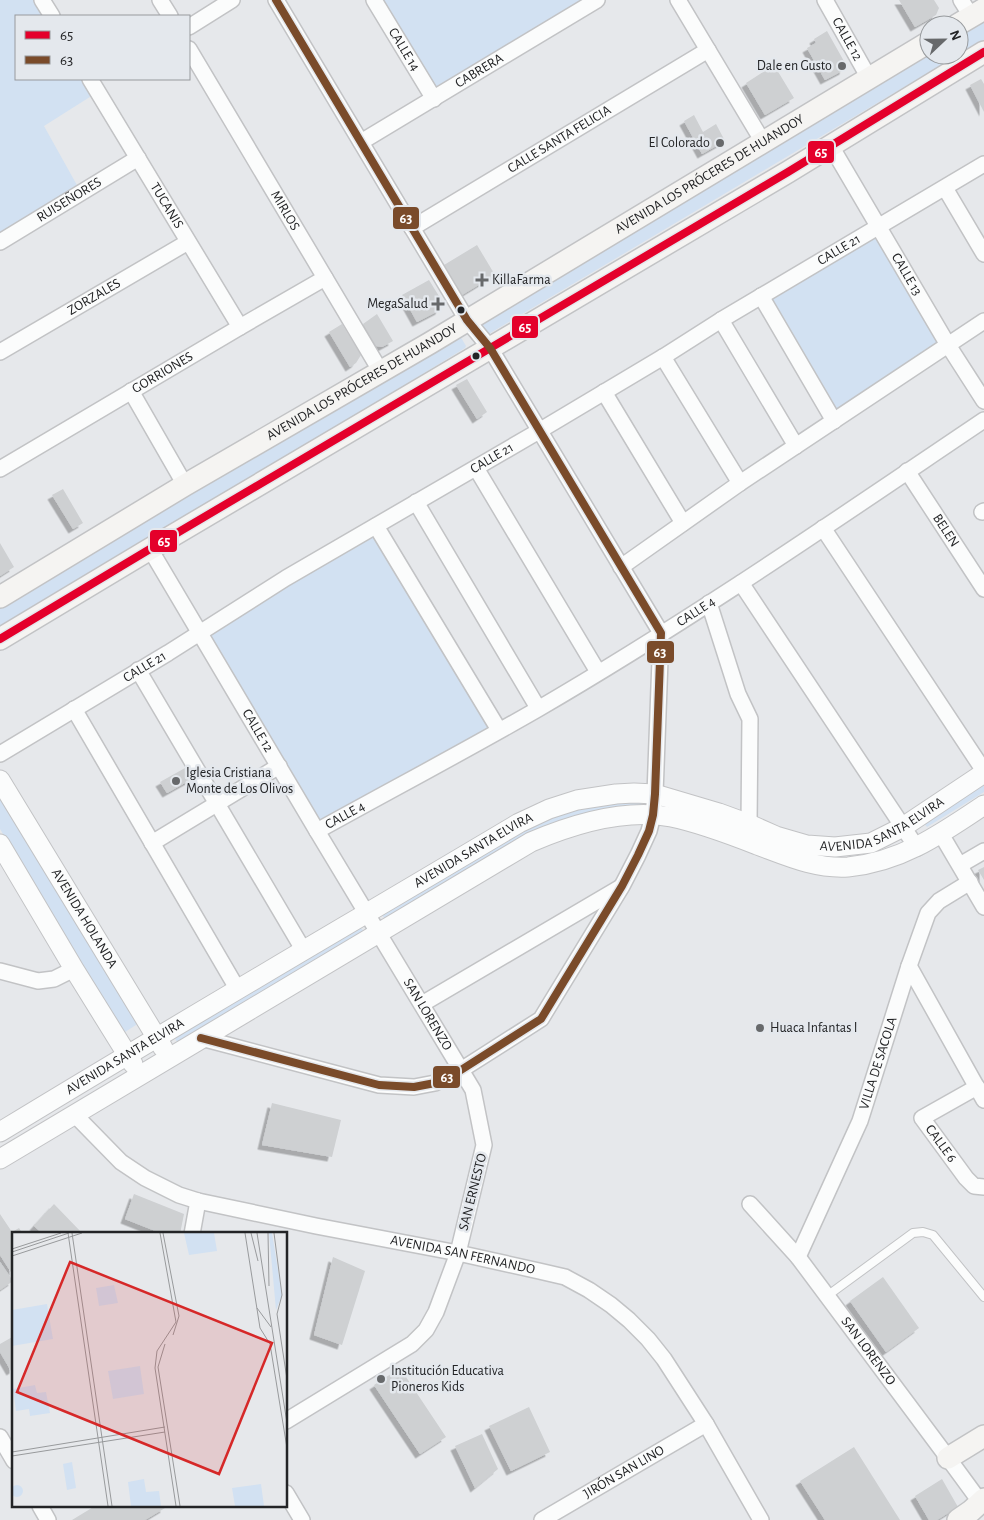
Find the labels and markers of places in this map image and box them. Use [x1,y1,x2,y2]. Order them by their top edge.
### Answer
place label: Dale en Gusto [757,59,832,73]
marker: Dale en Gusto [836,60,848,72]
place label: El Colorado [648,136,710,150]
marker: El Colorado [714,137,726,149]
place label: KillaFarma [492,273,551,287]
marker: KillaFarma [476,274,488,286]
place label: MegaSalud [367,297,428,311]
marker: MegaSalud [432,298,444,310]
unlabelled marker [456,305,466,315]
unlabelled marker [471,351,481,361]
place label: Iglesia Cristiana Monte de Los Olivos [186,766,293,796]
marker: Iglesia Cristiana Monte de Los Olivos [170,775,182,787]
place label: Huaca Infantas I [770,1021,858,1035]
marker: Huaca Infantas I [754,1022,766,1034]
place label: Institución Educativa Pioneros Kids [391,1364,505,1394]
marker: Institución Educativa Pioneros Kids [375,1373,387,1385]

